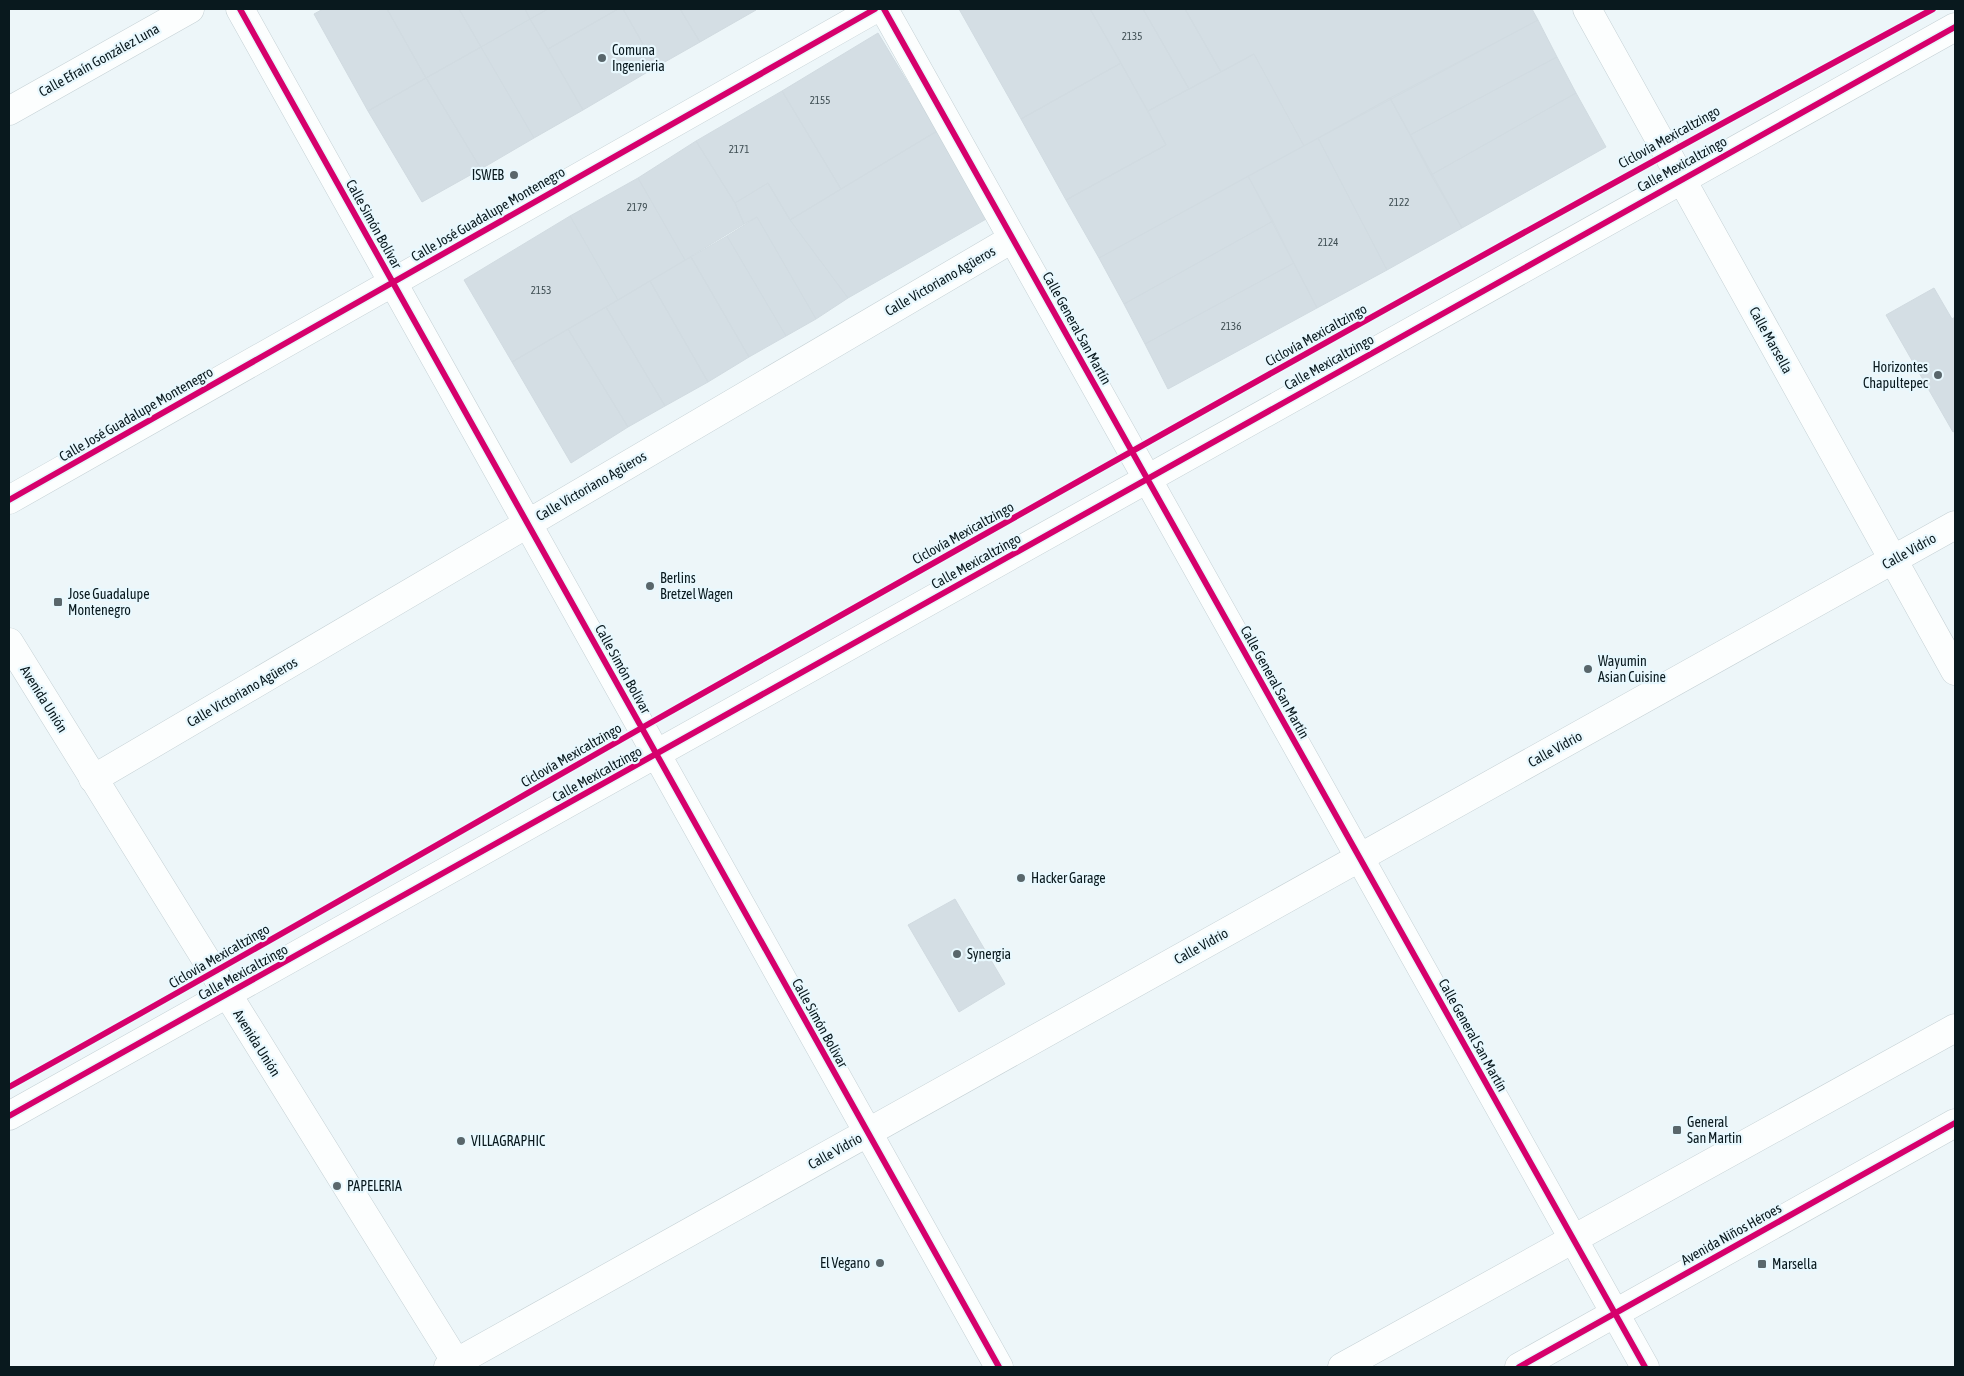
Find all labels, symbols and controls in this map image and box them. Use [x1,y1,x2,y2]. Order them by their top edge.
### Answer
street label: Calle Efraín González Luna [36,20,162,100]
house number: 2135 [1122,30,1142,42]
place label: Comuna Ingenieria [612,42,665,74]
marker: Comuna Ingenieria [596,52,608,64]
house number: 2155 [810,94,830,106]
street label: Ciclovía Mexicaltzingo [1616,103,1722,171]
street label: Calle Mexicaltzingo [1635,133,1729,195]
house number: 2171 [729,143,749,155]
street label: Calle José Guadalupe Montenegro [408,163,568,265]
place label: ISWEB [472,167,504,183]
marker: ISWEB [508,169,520,181]
street label: Calle Simón Bolívar [343,177,405,272]
house number: 2122 [1389,196,1409,208]
house number: 2179 [627,201,647,213]
house number: 2124 [1318,236,1338,248]
street label: Calle Victoriano Agüeros [882,243,998,319]
street label: Calle General San Martín [1039,269,1115,387]
house number: 2153 [531,284,551,296]
street label: Ciclovía Mexicaltzingo [1263,301,1369,369]
street label: Calle Marsella [1746,304,1796,376]
house number: 2136 [1221,320,1241,332]
street label: Calle Mexicaltzingo [1282,331,1376,393]
place label: Horizontes Chapultepec [1863,359,1929,391]
street label: Calle José Guadalupe Montenegro [56,363,216,465]
marker: Horizontes Chapultepec [1932,369,1944,381]
street label: Calle Victoriano Agüeros [533,448,649,524]
street label: Ciclovía Mexicaltzingo [910,499,1016,567]
street label: Calle Mexicaltzingo [929,530,1023,592]
street label: Calle Vidrio [1879,530,1939,572]
place label: Berlins Bretzel Wagen [660,570,733,602]
marker: Berlins Bretzel Wagen [644,580,656,592]
place label: Jose Guadalupe Montenegro [68,586,150,618]
marker: Jose Guadalupe Montenegro [52,596,64,608]
street label: Calle Simón Bolívar [592,622,654,717]
street label: Calle General San Martín [1237,623,1313,741]
place label: Wayumin Asian Cuisine [1598,653,1666,685]
street label: Calle Victoriano Agüeros [184,654,300,730]
street label: Avenida Unión [17,663,71,735]
marker: Wayumin Asian Cuisine [1582,663,1594,675]
street label: Ciclovía Mexicaltzingo [518,720,624,790]
street label: Calle Vidrio [1525,728,1585,770]
street label: Calle Mexicaltzingo [550,743,644,805]
place label: Hacker Garage [1031,870,1106,886]
marker: Hacker Garage [1015,872,1027,884]
street label: Ciclovía Mexicaltzingo [166,921,272,991]
street label: Calle Vidrio [1171,925,1231,967]
street label: Calle Mexicaltzingo [196,941,290,1003]
place label: Synergia [967,946,1011,962]
marker: Synergia [951,948,963,960]
street label: Calle Simón Bolívar [789,976,851,1071]
street label: Calle General San Martín [1435,976,1511,1094]
street label: Avenida Unión [230,1007,284,1079]
place label: General San Martin [1687,1114,1742,1146]
marker: General San Martin [1671,1124,1683,1136]
street label: Calle Vidrio [805,1130,865,1172]
place label: VILLAGRAPHIC [471,1133,546,1149]
marker: VILLAGRAPHIC [455,1135,467,1147]
place label: PAPELERIA [347,1178,402,1194]
marker: PAPELERIA [331,1180,343,1192]
street label: Avenida Niños Héroes [1678,1200,1784,1268]
place label: El Vegano [820,1255,870,1271]
place label: Marsella [1772,1256,1817,1272]
marker: El Vegano [874,1257,886,1269]
marker: Marsella [1756,1258,1768,1270]

